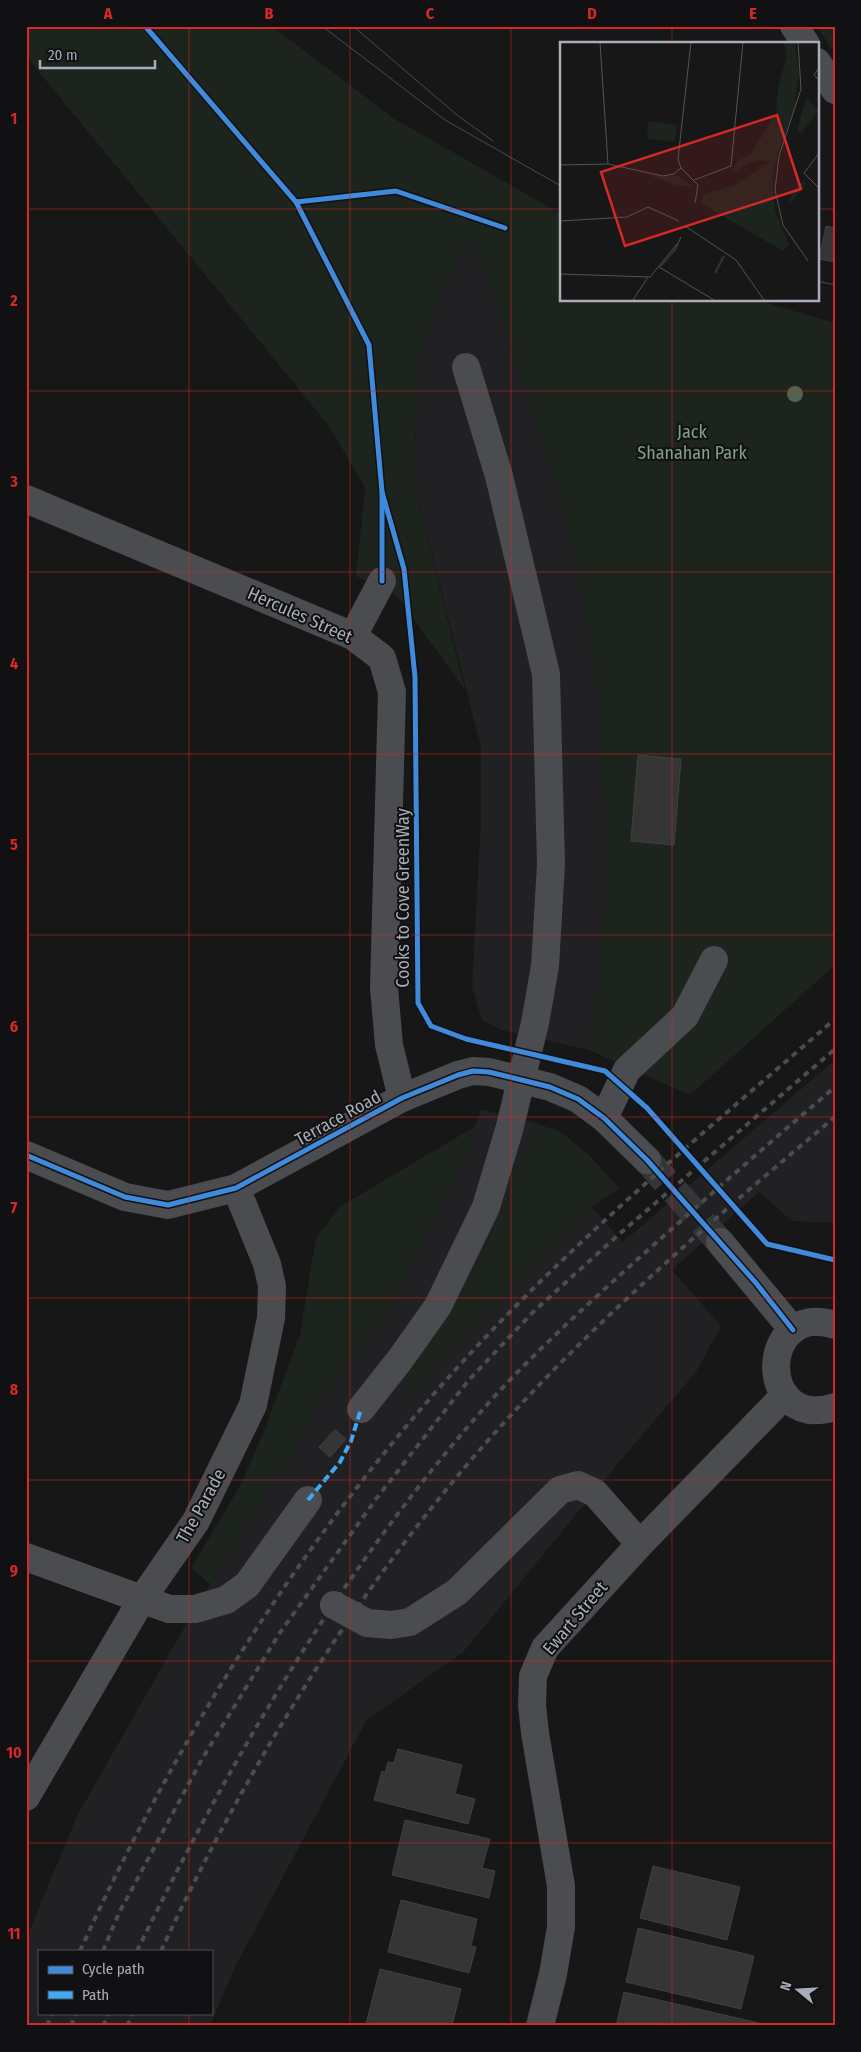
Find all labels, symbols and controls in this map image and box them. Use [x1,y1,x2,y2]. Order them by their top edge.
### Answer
text: A [103,4,113,23]
text: B [265,4,274,23]
text: C [426,4,435,23]
text: D [587,4,597,23]
text: E [749,4,757,23]
scale bar [40,38,155,70]
inset map [560,42,818,301]
text: 20 m [48,46,78,64]
text: 1 [11,109,17,128]
text: 2 [9,291,18,310]
park label: Jack Shanahan Park [637,421,747,464]
text: 3 [9,472,18,491]
street label: Hercules Street [244,582,356,648]
text: 4 [10,654,18,673]
street label: Cooks to Cove GreenWay [392,808,414,988]
text: 5 [10,835,18,854]
text: 6 [10,1017,18,1036]
street label: Terrace Road [291,1085,385,1151]
text: 7 [11,1198,18,1217]
text: 8 [10,1380,19,1399]
street label: The Parade [172,1465,230,1547]
text: 9 [10,1561,18,1580]
street label: Ewart Street [538,1577,612,1659]
text: 10 [6,1743,22,1762]
text: 11 [7,1924,21,1943]
legend [38,1950,212,2014]
text: Cycle path [82,1960,145,1978]
north arrow [774,1964,824,2014]
text: N [777,1980,795,1993]
text: Path [82,1986,109,2004]

